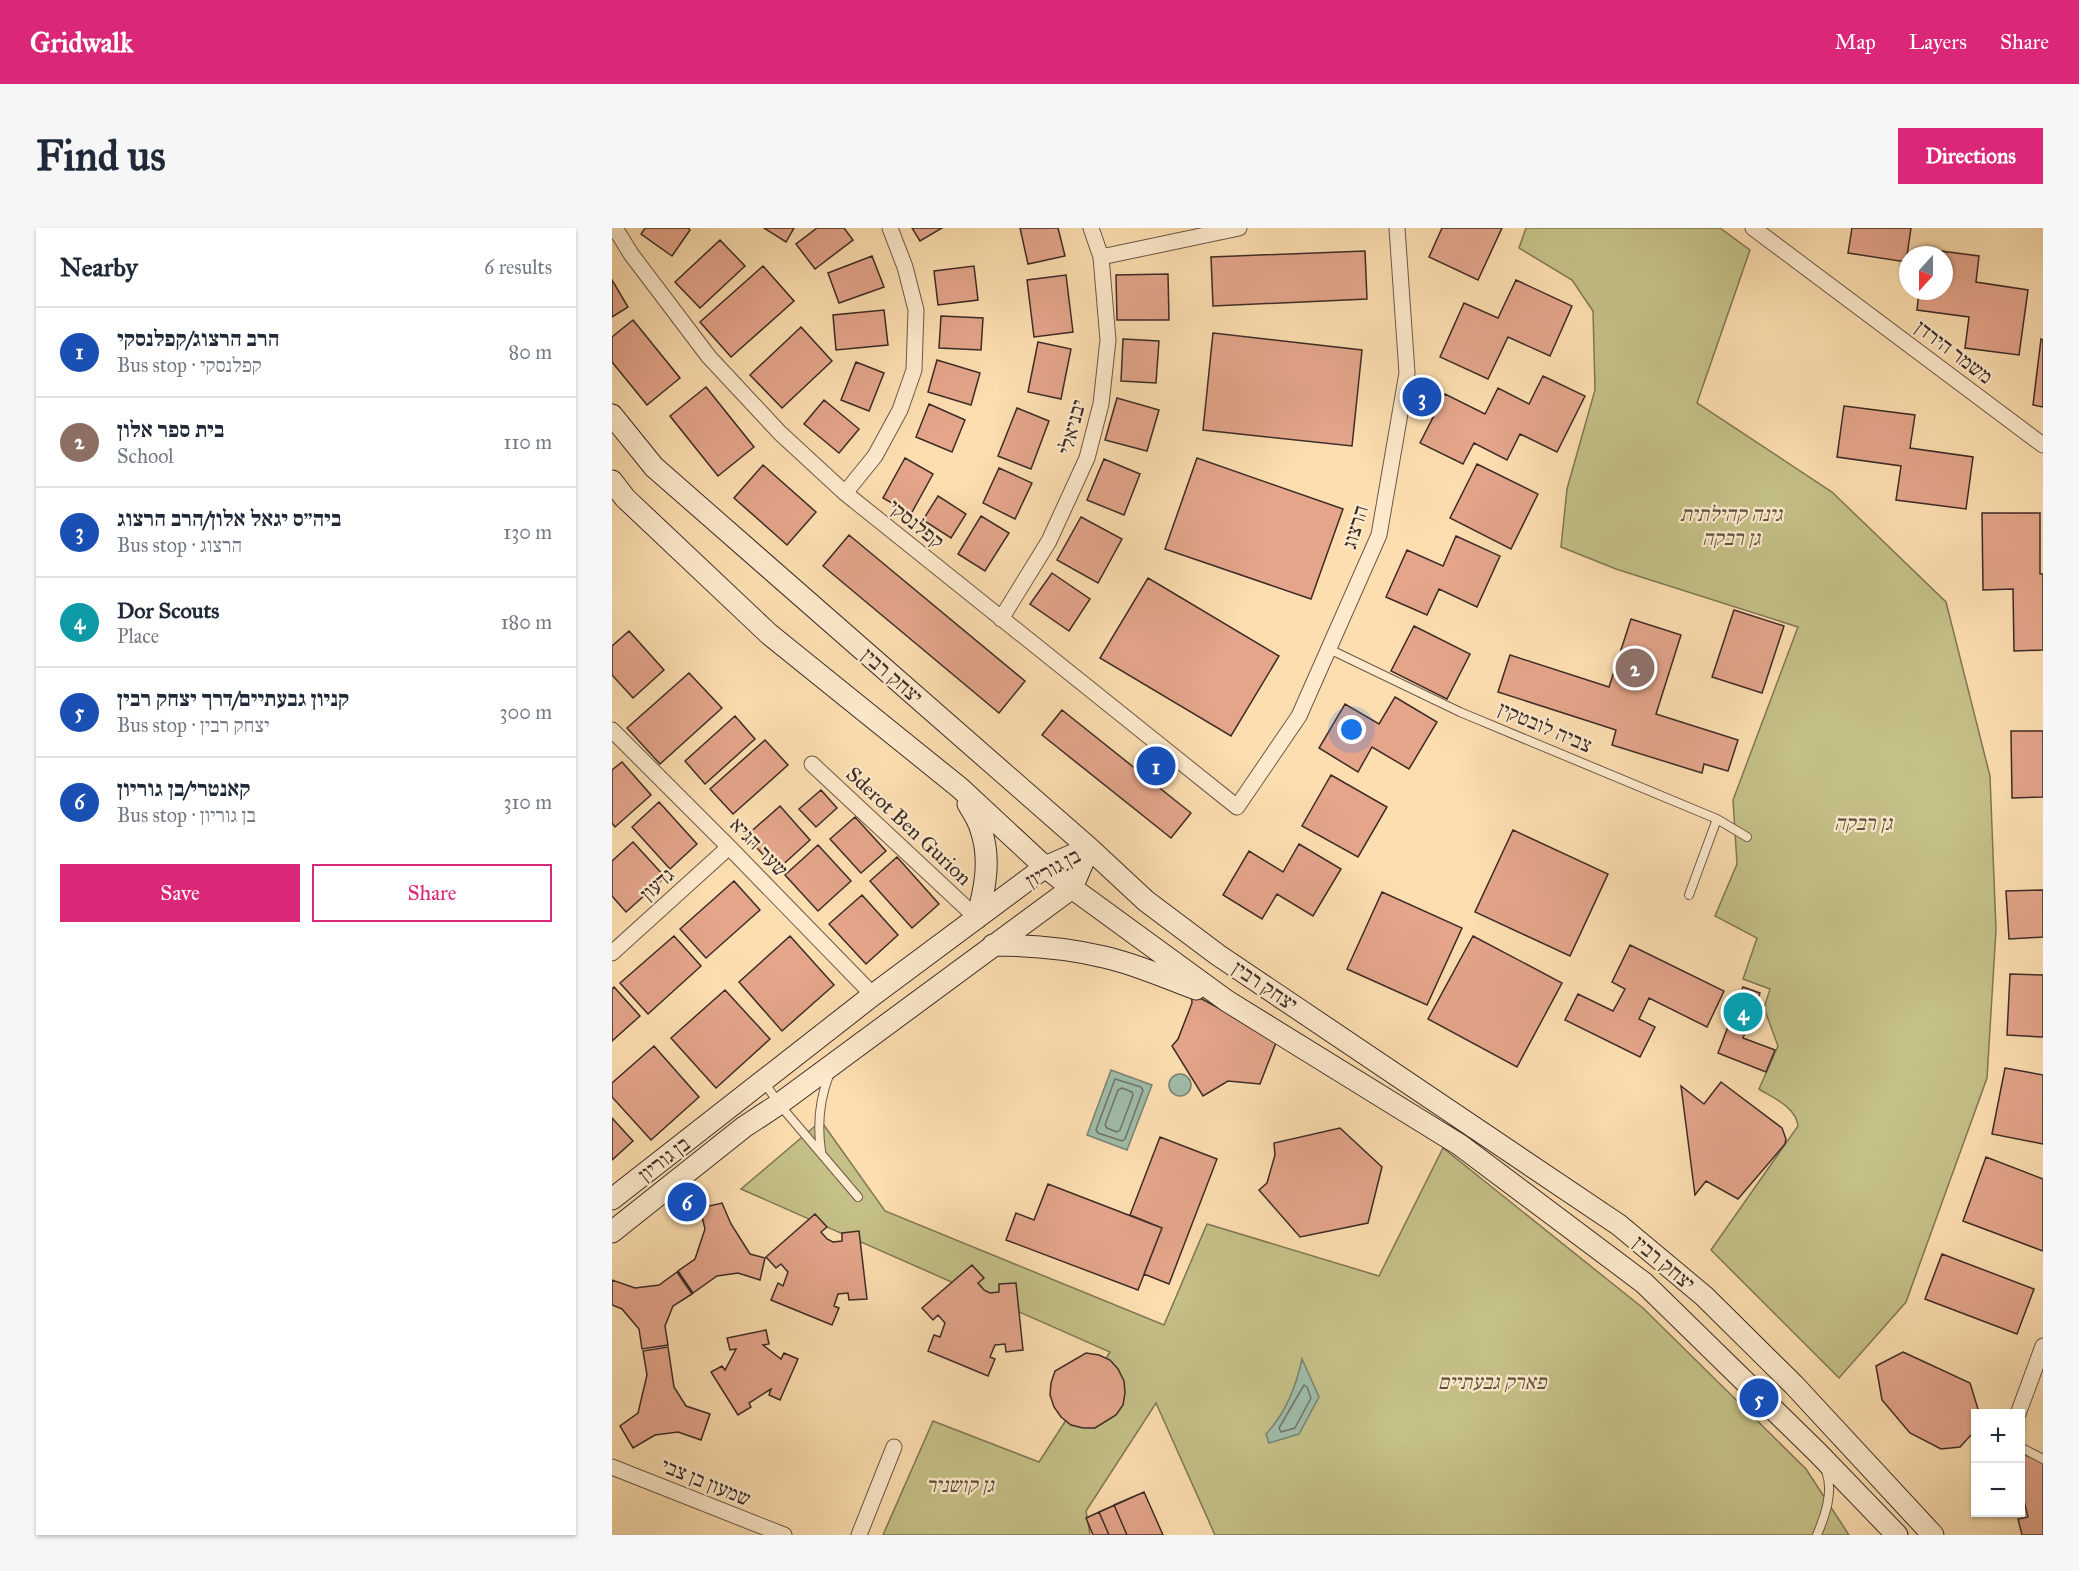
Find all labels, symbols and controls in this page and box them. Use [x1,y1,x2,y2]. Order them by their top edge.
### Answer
text: Gridwalk [30,25,133,60]
text: Map [1835,29,1876,55]
text: Layers [1909,29,1967,55]
text: Share [2000,29,2049,55]
button: Directions [1898,128,2043,184]
text: Find us [36,130,166,182]
north arrow [1899,246,1953,300]
text: Nearby [60,251,138,283]
text: 6 results [484,255,552,279]
street label: משמר הירדן [1910,314,1998,390]
text: הרב הרצוג/קפלנסקי [117,325,279,352]
text: 1 [76,340,83,364]
text: 80 m [509,340,552,364]
text: Bus stop · קפלנסקי [117,353,262,377]
pin: 3 [1402,374,1442,420]
street label: יבניאלי [1052,396,1092,457]
text: בית ספר אלון [117,416,224,443]
text: 2 [75,430,84,454]
text: 110 m [504,430,552,454]
text: School [117,444,174,468]
street label: קפלנסקי [883,493,949,555]
park label: גינה קהילתית גן רבקה [1680,501,1784,551]
street label: הרצוג [1336,502,1374,552]
text: ביה״ס יגאל אלון/הרב הרצוג [117,505,342,532]
text: 3 [76,520,84,544]
text: 130 m [503,520,552,544]
text: Bus stop · הרצוג [117,533,242,557]
text: Dor Scouts [117,597,219,624]
text: 4 [74,610,85,634]
text: 180 m [501,610,552,634]
text: Place [117,624,159,648]
street label: יצחק רבין [856,642,928,710]
pin: 2 [1616,646,1654,690]
text: קניון גבעתיים/דרך יצחק רבין [117,685,349,712]
street label: צביה לובטקין [1494,696,1596,758]
text: 5 [75,700,84,724]
text: 300 m [500,700,552,724]
text: Bus stop · יצחק רבין [117,713,270,737]
your location [1337,715,1366,744]
pin: 1 [1136,744,1176,788]
street label: Sderot Ben Gurion [841,761,977,891]
text: קאנטרי/בן גוריון [117,775,250,802]
text: 6 [74,790,85,814]
text: 310 m [503,790,552,814]
text: Bus stop · בן גוריון [117,803,256,827]
park label: גן רבקה [1834,810,1894,836]
street label: שער הגיא [724,812,794,882]
street label: בן גוריון [1021,842,1085,894]
street label: גדעון [634,862,680,906]
button: Save [60,864,300,922]
button: Share [312,864,552,922]
street label: יצחק רבין [1228,955,1303,1017]
pin: 4 [1724,990,1762,1034]
street label: בן גוריון [633,1131,695,1187]
pin: 6 [668,1180,706,1224]
street label: יצחק רבין [1628,1230,1700,1297]
park label: פארק גבעתיים [1438,1369,1548,1395]
pin: 5 [1740,1376,1778,1420]
map controls [1971,1409,2025,1517]
button: + [1971,1409,2025,1463]
street label: שמעון בן צבי [657,1452,755,1512]
button: − [1971,1463,2025,1517]
park label: גן קושניר [926,1472,996,1498]

